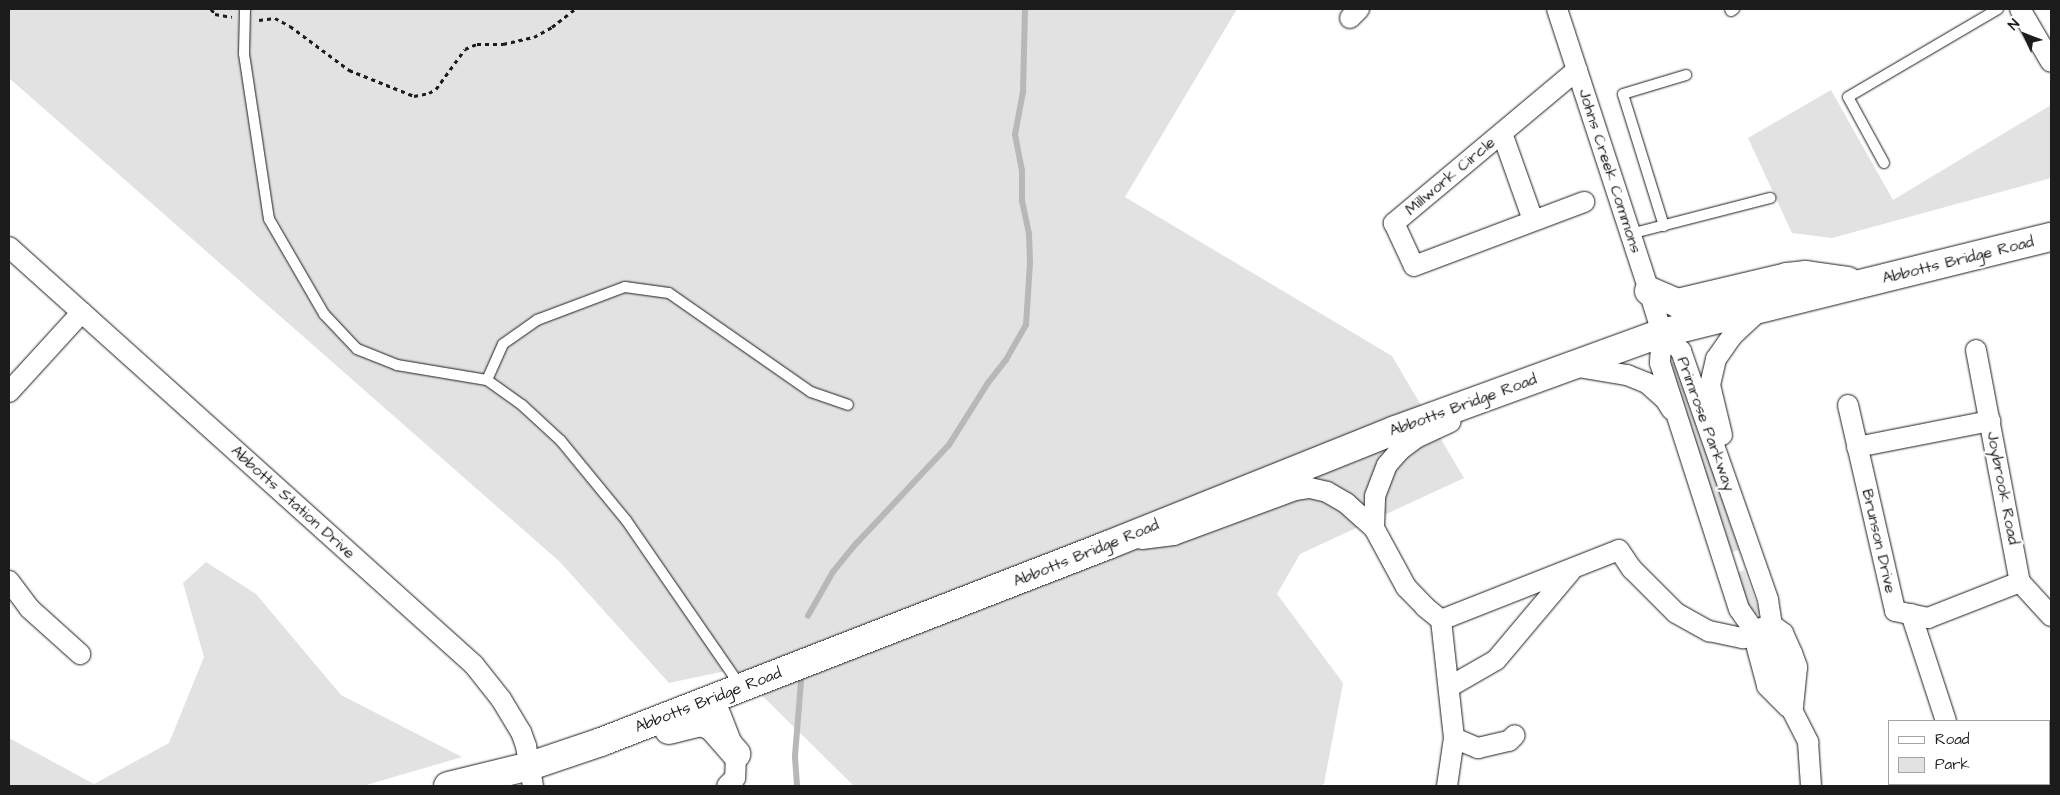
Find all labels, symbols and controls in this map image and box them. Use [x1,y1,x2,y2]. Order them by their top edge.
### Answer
north arrow [2000,10,2050,60]
text: N [2004,15,2024,35]
street label: Johns Creek Commons [1574,86,1646,256]
street label: Millwork Circle [1401,133,1499,219]
street label: Abbotts Bridge Road [1880,232,2036,288]
street label: Primrose Parkway [1673,354,1739,494]
street label: Abbotts Bridge Road [1387,369,1539,441]
street label: Joybrook Road [1983,430,2023,546]
street label: Abbotts Station Drive [227,441,359,563]
street label: Brunson Drive [1858,487,1900,595]
street label: Abbotts Bridge Road [1010,515,1162,591]
street label: Abbotts Bridge Road [632,663,784,737]
legend [1888,720,2050,785]
text: Road [1935,729,1969,750]
text: Park [1935,754,1970,775]

